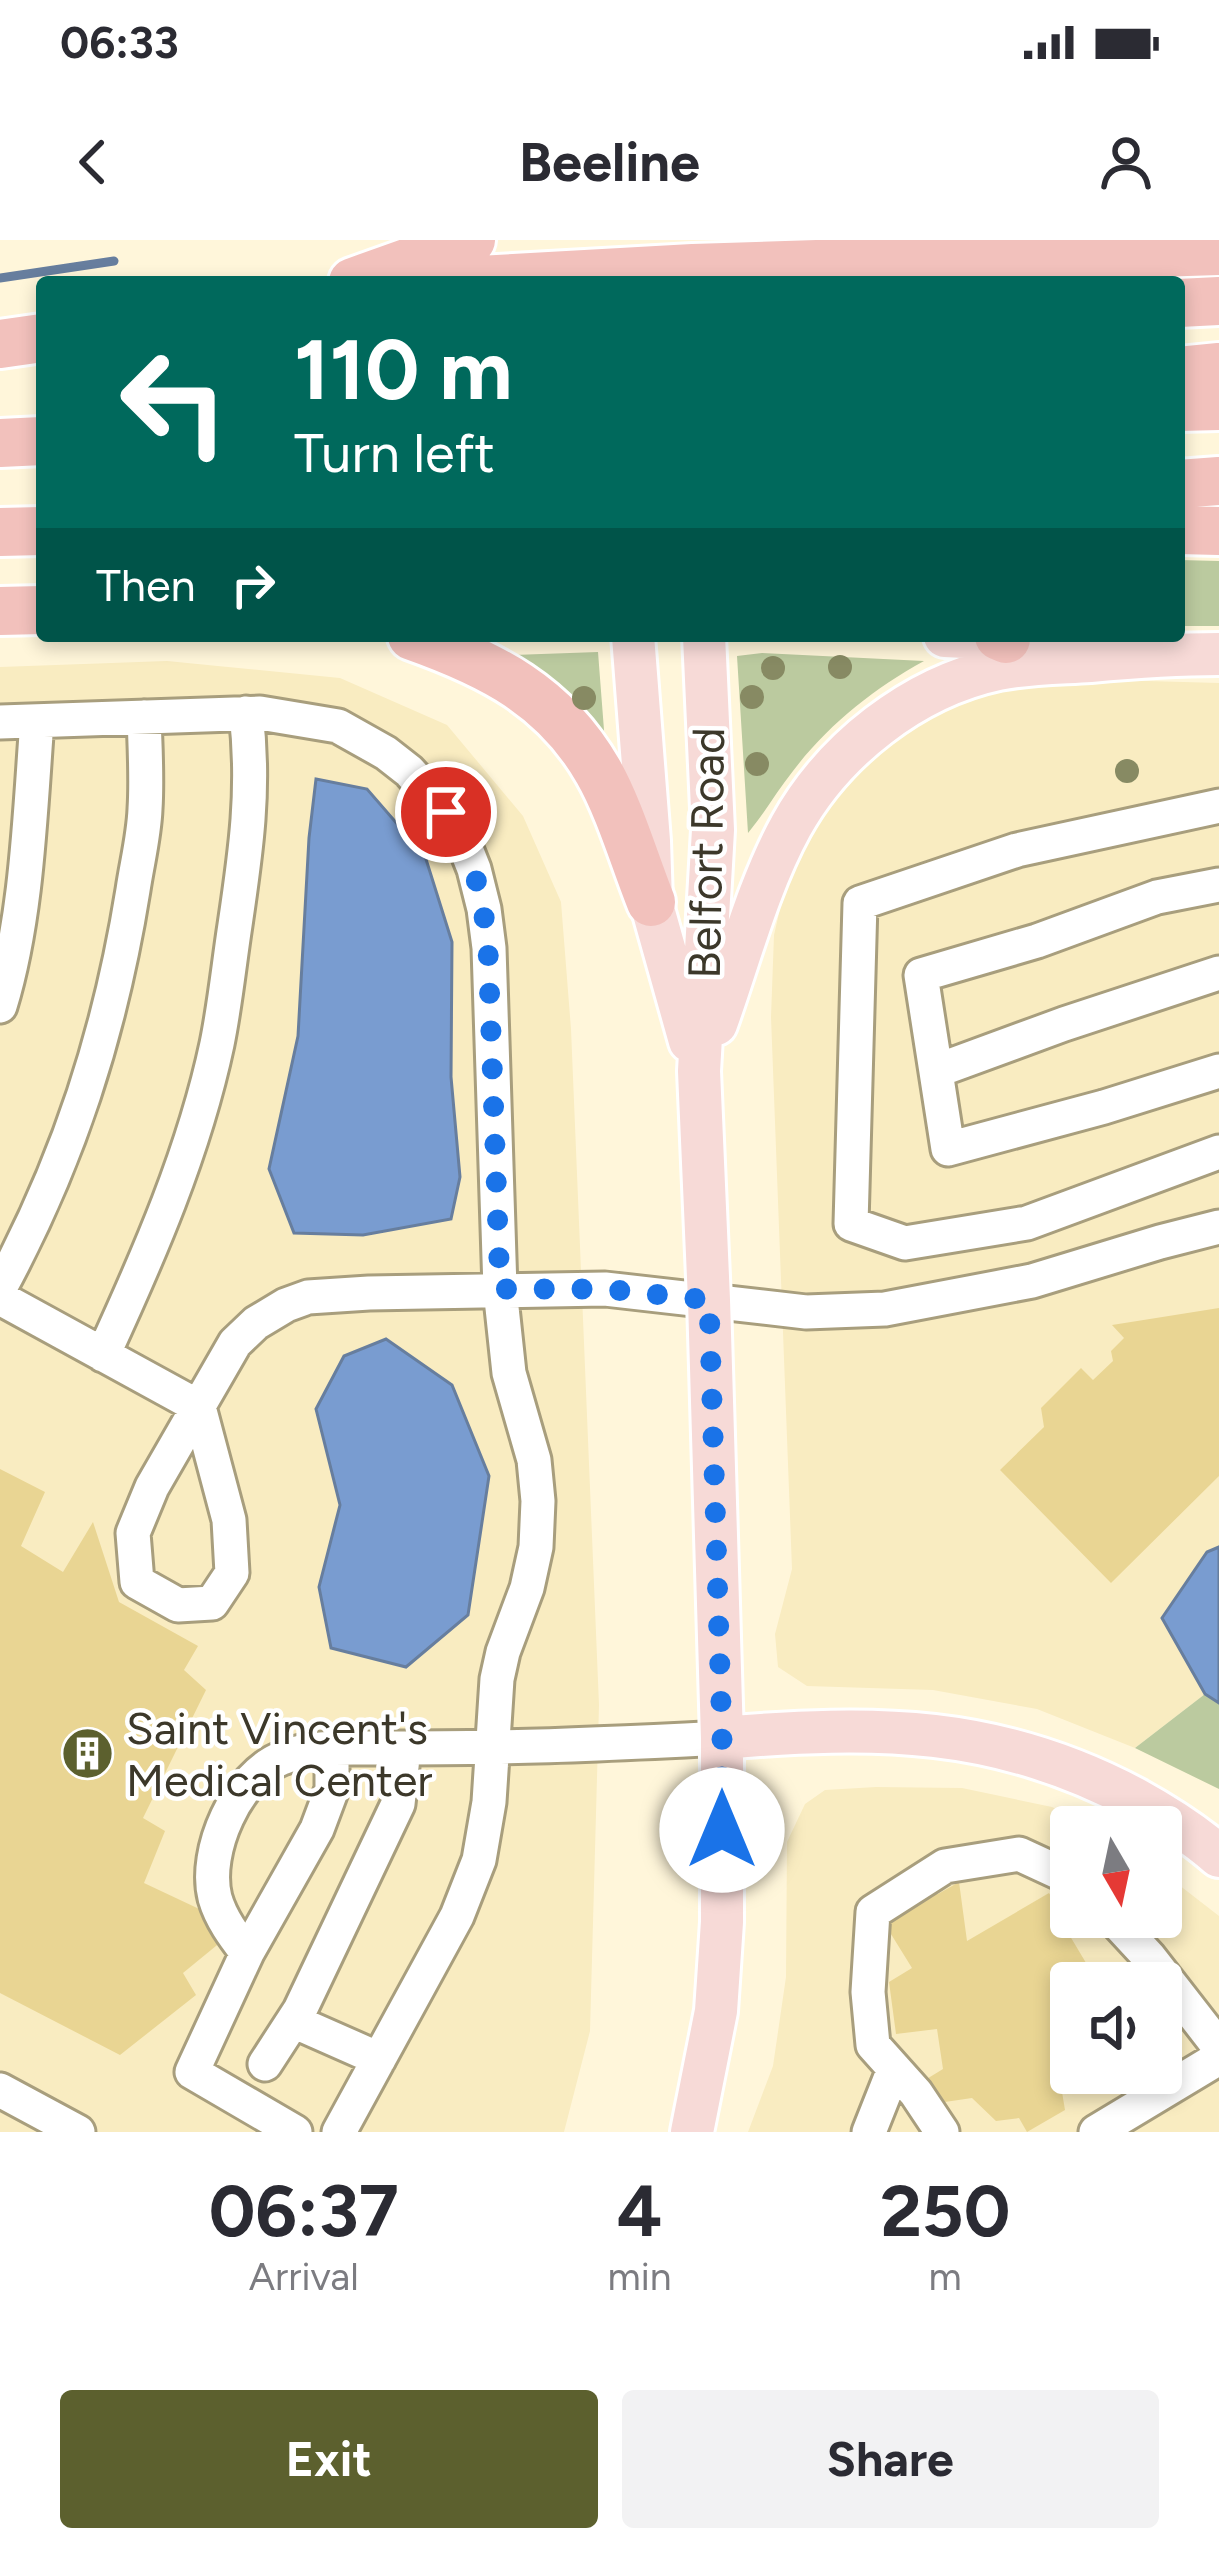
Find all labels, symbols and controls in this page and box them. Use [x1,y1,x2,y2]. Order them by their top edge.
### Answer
text: 06:33 [60,15,179,69]
icon: back [60,129,126,195]
icon: person [1093,129,1159,195]
text: Beeline [519,130,700,195]
text: 110 m [294,319,513,420]
icon: left [96,324,252,480]
text: Turn left [294,421,495,486]
icon: right [220,552,286,618]
text: Then [96,558,196,612]
street label: Belfort Road [677,727,735,979]
pin [395,761,497,863]
icon: arrive [413,779,479,845]
place label: Saint Vincent's Medical Center [126,1701,433,1807]
building icon: Saint Vincent's Medical Center [59,1726,115,1782]
position arrow [659,1767,785,1893]
north arrow [1050,1806,1182,1938]
map controls [1050,1806,1182,2094]
button: sound [1050,1962,1182,2094]
text: 06:37 [209,2168,399,2254]
text: 4 [617,2168,662,2254]
text: 250 [880,2168,1010,2254]
text: Arrival [249,2253,359,2300]
text: min [607,2253,671,2300]
text: m [929,2253,962,2300]
button: Exit [60,2390,598,2528]
button: Share [622,2390,1159,2528]

